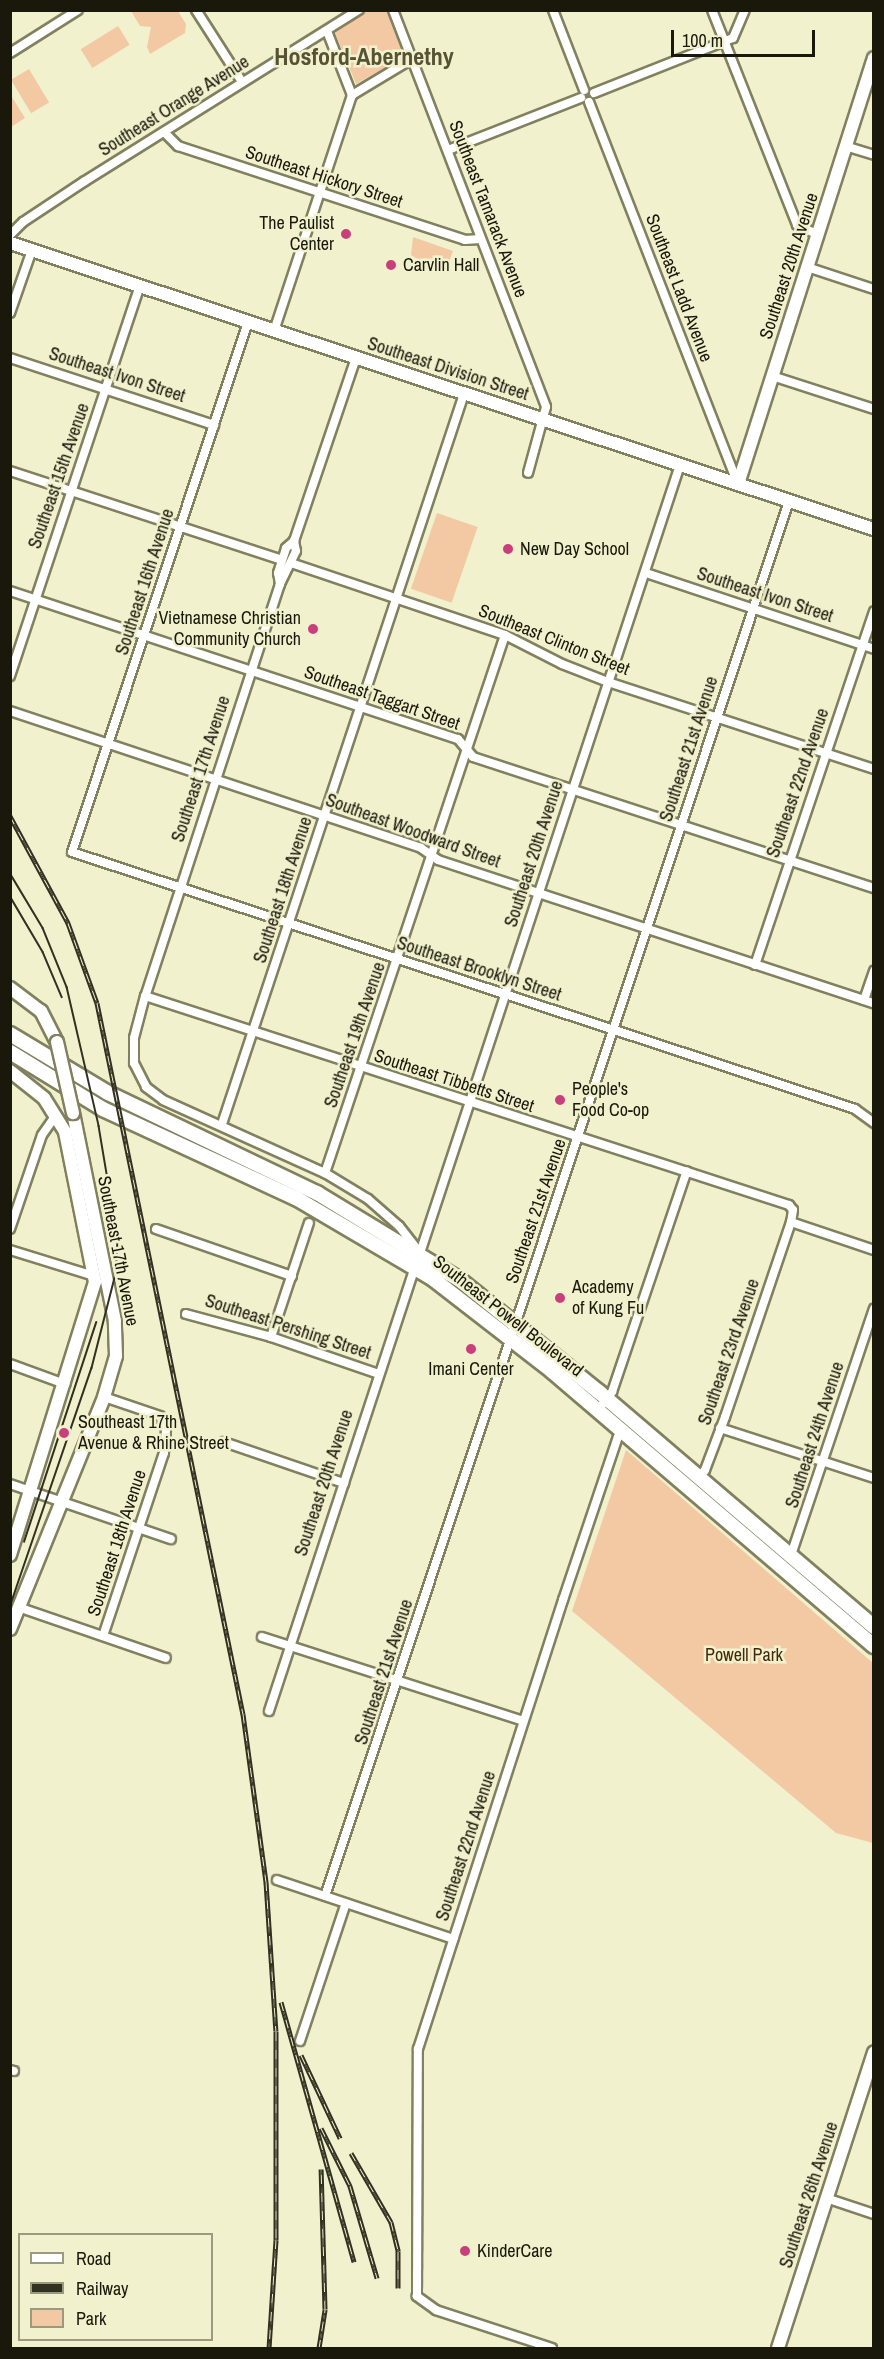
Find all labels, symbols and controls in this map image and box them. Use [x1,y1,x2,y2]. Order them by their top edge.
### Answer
scale bar [674,18,818,56]
text: 100 m [682,28,723,53]
district label: Hosford-Abernethy [274,43,454,71]
street label: Southeast Orange Avenue [95,51,253,161]
street label: Southeast Tamarack Avenue [444,117,532,301]
street label: Southeast Hickory Street [243,141,405,213]
street label: Southeast 20th Avenue [755,190,823,342]
street label: Southeast Ladd Avenue [641,211,717,365]
place label: The Paulist Center [259,213,334,256]
marker: The Paulist Center [339,227,353,241]
place label: Carvlin Hall [403,254,479,276]
marker: Carvlin Hall [384,258,398,272]
street label: Southeast Division Street [365,333,531,405]
street label: Southeast Ivon Street [46,343,188,407]
street label: Southeast 15th Avenue [24,400,94,552]
street label: Southeast 16th Avenue [111,506,179,658]
place label: New Day School [520,538,629,560]
marker: New Day School [501,542,515,556]
street label: Southeast Ivon Street [694,563,836,627]
street label: Southeast Clinton Street [475,600,633,680]
place label: Vietnamese Christian Community Church [158,608,301,650]
marker: Vietnamese Christian Community Church [306,622,320,636]
street label: Southeast Taggart Street [301,661,463,735]
street label: Southeast 21st Avenue [655,673,723,825]
street label: Southeast 17th Avenue [167,693,235,845]
street label: Southeast 22nd Avenue [762,705,834,861]
street label: Southeast 20th Avenue [500,778,568,930]
street label: Southeast Woodward Street [323,789,503,873]
street label: Southeast 18th Avenue [249,814,317,966]
street label: Southeast Brooklyn Street [394,932,564,1006]
street label: Southeast 19th Avenue [320,959,390,1111]
street label: Southeast Tibbetts Street [371,1045,537,1117]
place label: People's Food Co-op [572,1079,649,1122]
marker: People's Food Co-op [553,1093,567,1107]
street label: Southeast 21st Avenue [501,1135,571,1287]
street label: Southeast 17th Avenue [93,1174,143,1328]
street label: Southeast Powell Boulevard [429,1251,587,1381]
street label: Southeast 23rd Avenue [694,1276,764,1428]
place label: Academy of Kung Fu [572,1277,644,1320]
street label: Southeast Pershing Street [202,1290,374,1364]
marker: Academy of Kung Fu [553,1291,567,1305]
marker: Imani Center [464,1342,478,1356]
place label: Imani Center [428,1358,514,1380]
street label: Southeast 24th Avenue [781,1359,849,1511]
street label: Southeast 20th Avenue [290,1407,358,1559]
place label: Southeast 17th Avenue & Rhine Street [78,1412,229,1454]
marker: Southeast 17th Avenue & Rhine Street [55,1424,73,1442]
street label: Southeast 18th Avenue [83,1467,151,1619]
street label: Southeast 21st Avenue [350,1596,418,1748]
park label: Powell Park [705,1644,783,1666]
street label: Southeast 22nd Avenue [431,1768,501,1924]
street label: Southeast 26th Avenue [775,2119,843,2271]
legend [18,2233,213,2341]
place label: KinderCare [477,2240,552,2262]
marker: KinderCare [458,2244,472,2258]
text: Road [76,2246,111,2271]
text: Railway [76,2276,129,2301]
text: Park [76,2306,106,2331]

